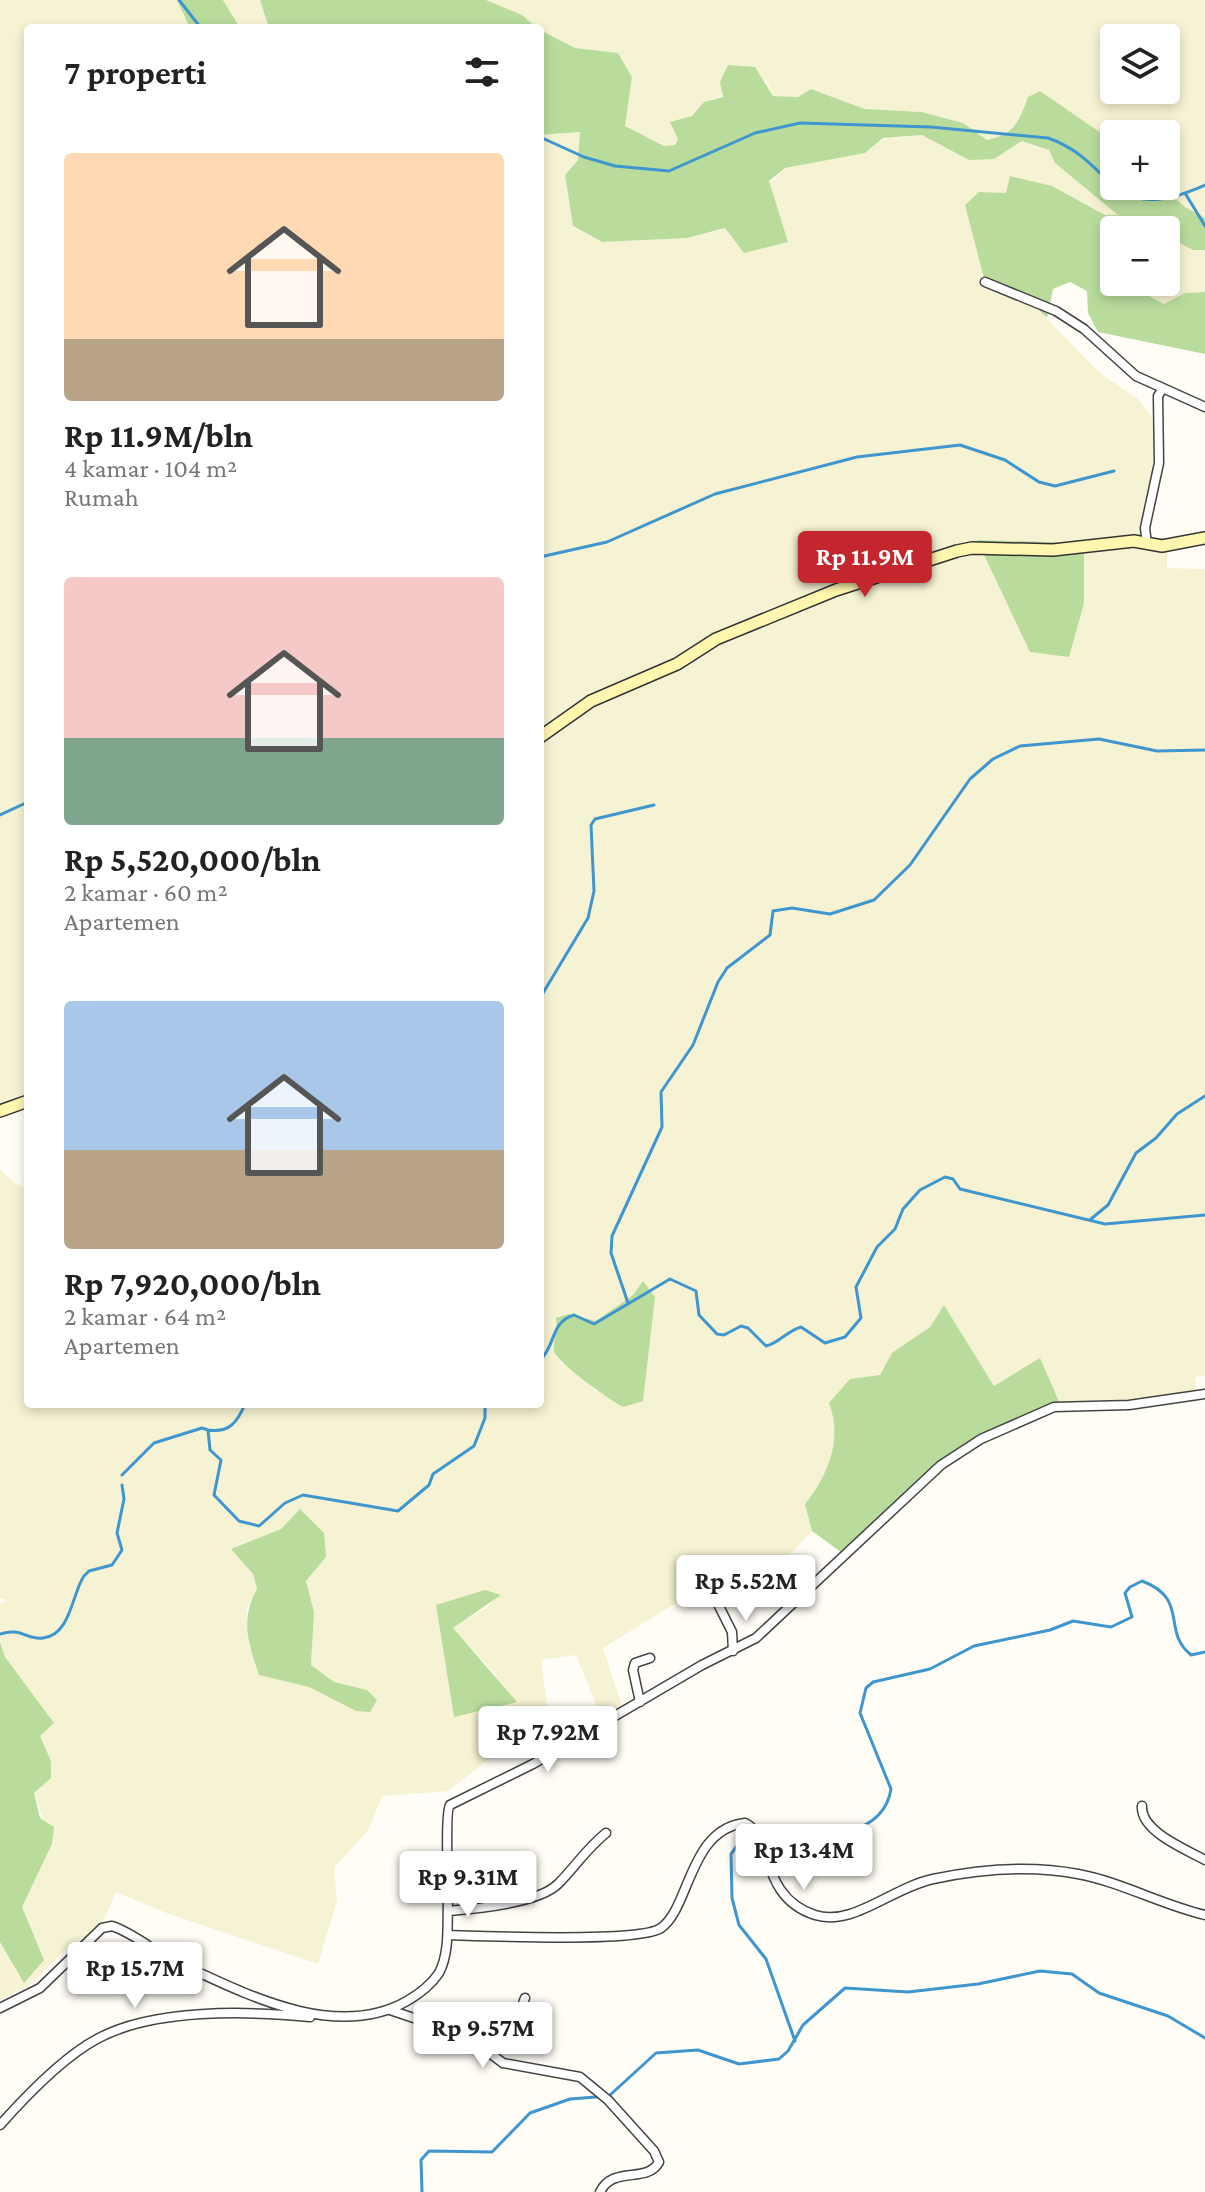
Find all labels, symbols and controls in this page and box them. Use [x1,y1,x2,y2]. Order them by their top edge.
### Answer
map controls [1100,24,1180,296]
button: layers [1100,24,1180,104]
icon: filters [460,50,504,94]
text: 7 properti [64,54,206,91]
button: + [1100,120,1180,200]
icon: home [212,205,356,349]
button: − [1100,216,1180,296]
text: Rp 11.9M/bln [64,417,253,454]
text: 4 kamar · 104 m² [64,454,237,483]
text: Rumah [64,483,139,512]
pin: Rp 11.9M [782,531,948,599]
text: Rp 11.9M [816,542,914,571]
icon: home [212,629,356,773]
text: Rp 5,520,000/bln [64,841,321,878]
text: 2 kamar · 60 m² [64,878,228,907]
text: Apartemen [64,907,180,936]
icon: home [212,1053,356,1197]
text: Rp 7,920,000/bln [64,1265,321,1302]
text: 2 kamar · 64 m² [64,1302,226,1331]
text: Apartemen [64,1331,180,1360]
pin: Rp 5.52M [663,1555,829,1623]
text: Rp 5.52M [694,1566,798,1595]
pin: Rp 7.92M [465,1706,631,1774]
text: Rp 7.92M [496,1717,600,1746]
pin: Rp 13.4M [721,1824,887,1892]
text: Rp 13.4M [754,1835,854,1864]
pin: Rp 9.31M [385,1851,551,1919]
text: Rp 9.31M [417,1862,519,1891]
pin: Rp 15.7M [52,1942,218,2010]
text: Rp 15.7M [85,1953,185,1982]
pin: Rp 9.57M [400,2002,566,2070]
text: Rp 9.57M [431,2013,535,2042]

